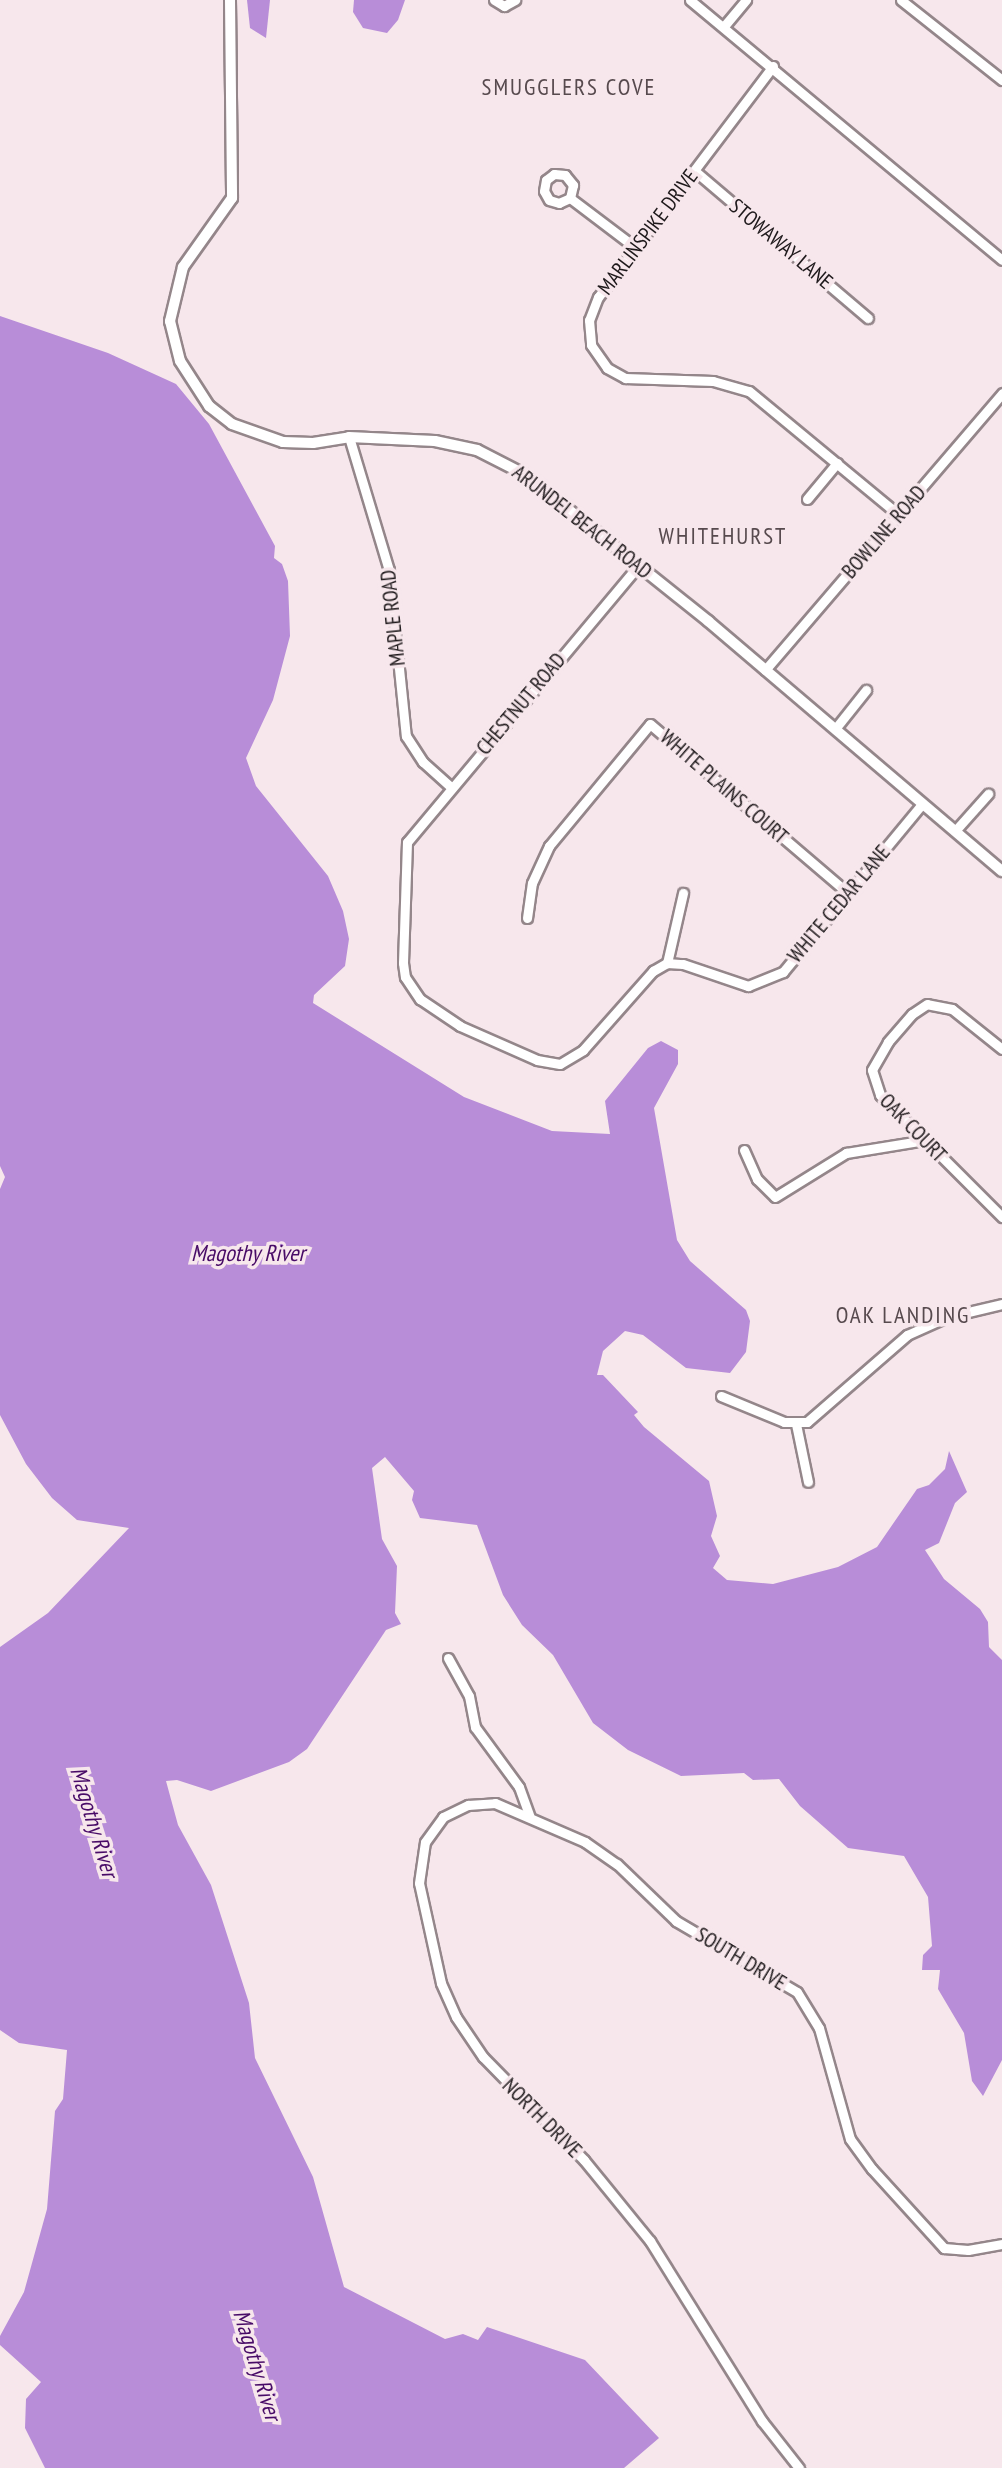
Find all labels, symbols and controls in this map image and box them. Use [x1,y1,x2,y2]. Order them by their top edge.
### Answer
district label: SMUGGLERS COVE [483,73,655,101]
street label: MARLINSPIKE DRIVE [593,164,703,300]
street label: STOWAWAY LANE [724,193,838,295]
street label: ARUNDEL BEACH ROAD [507,460,657,584]
street label: BOWLINE ROAD [837,480,931,584]
district label: WHITEHURST [660,522,786,550]
street label: MAPLE ROAD [375,569,411,667]
street label: CHESTNUT ROAD [471,648,571,760]
street label: WHITE PLAINS COURT [655,725,793,849]
street label: WHITE CEDAR LANE [782,840,896,968]
street label: OAK COURT [874,1088,952,1168]
water label: Magothy River [191,1239,305,1267]
district label: OAK LANDING [837,1301,969,1329]
water label: Magothy River [64,1763,124,1881]
street label: SOUTH DRIVE [691,1922,791,1996]
street label: NORTH DRIVE [497,2073,587,2163]
water label: Magothy River [227,2306,287,2424]

